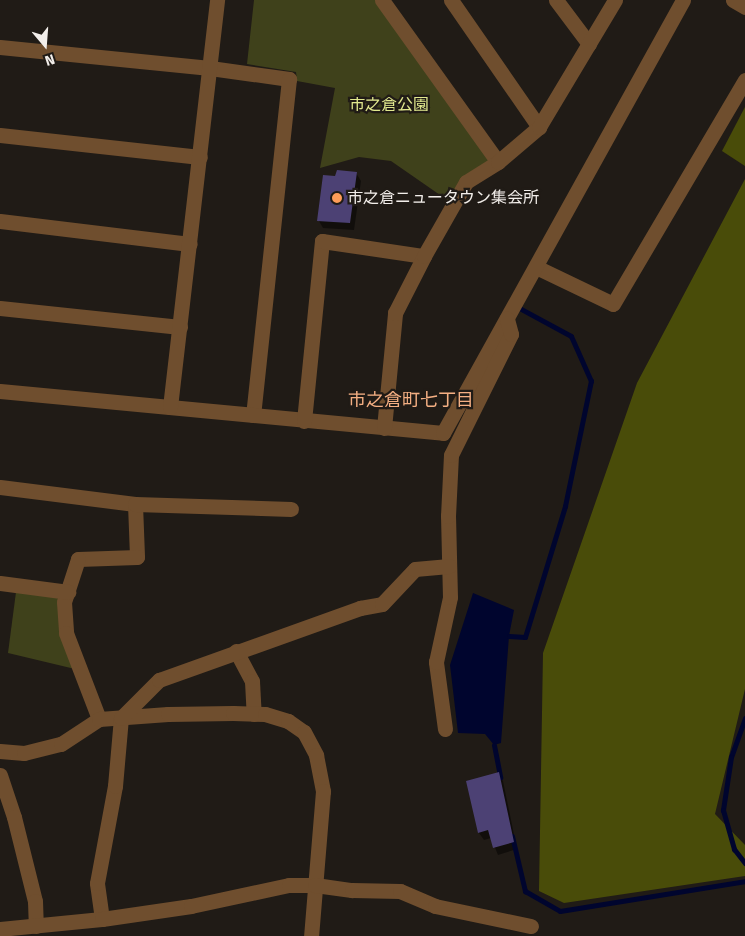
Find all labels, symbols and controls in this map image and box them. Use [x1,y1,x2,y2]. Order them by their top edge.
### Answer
north arrow [20,20,70,70]
text: N [43,50,57,69]
park label: 市之倉公園 [349,95,429,115]
place label: 市之倉ニュータウン集会所 [347,188,539,208]
marker: 市之倉ニュータウン集会所 [331,192,343,204]
district label: 市之倉町七丁目 [348,389,474,411]

